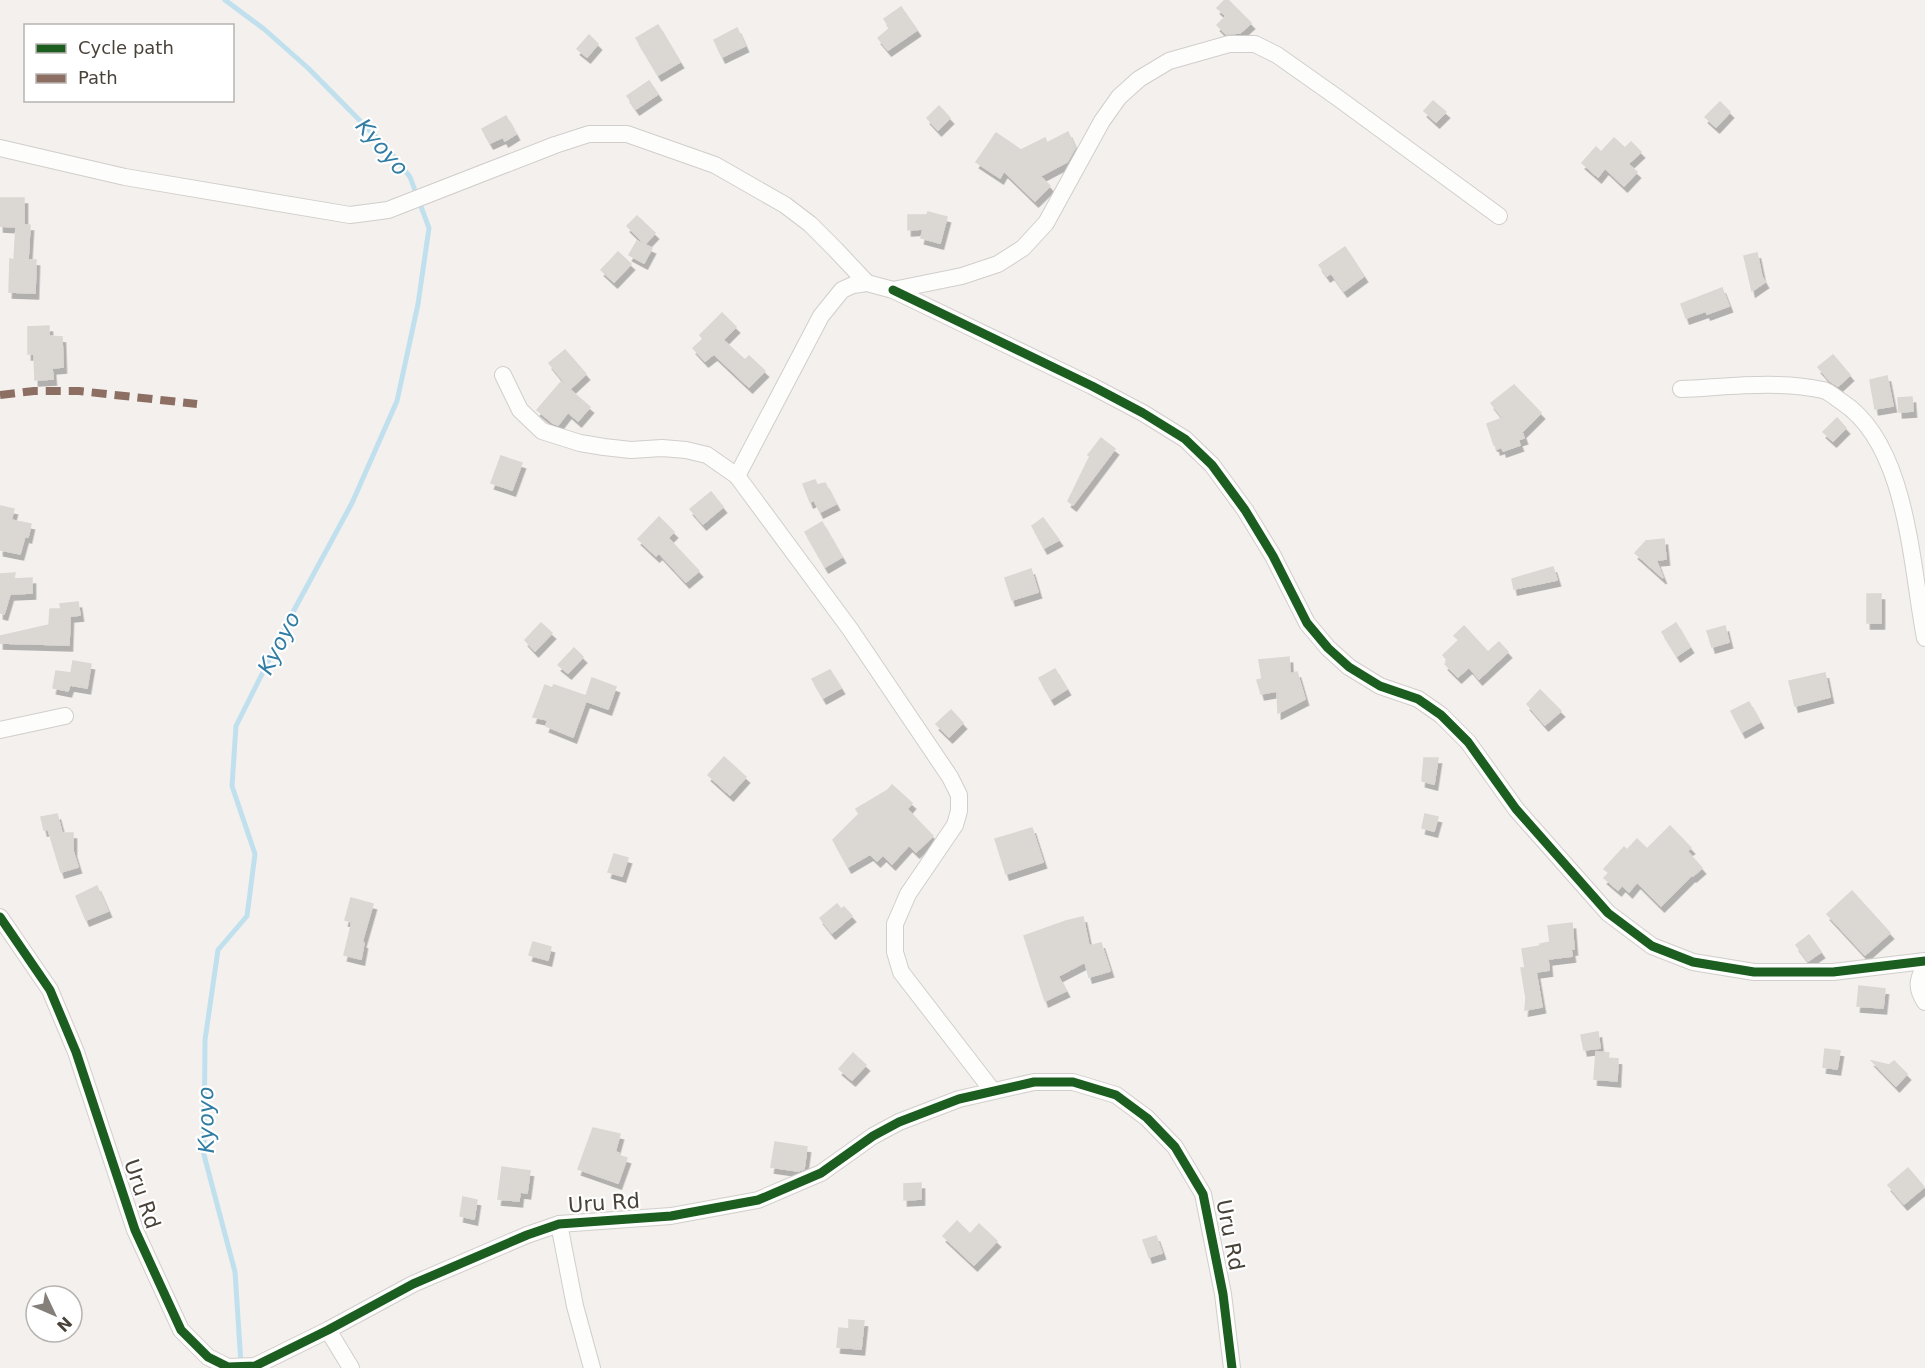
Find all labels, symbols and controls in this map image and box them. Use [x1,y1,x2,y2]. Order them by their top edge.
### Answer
legend [24,24,234,102]
text: Cycle path [78,37,174,58]
text: Path [78,67,118,88]
water label: Kyoyo [351,114,413,180]
water label: Kyoyo [253,608,305,678]
water label: Kyoyo [193,1086,219,1154]
street label: Uru Rd [119,1156,165,1232]
street label: Uru Rd [567,1189,641,1217]
street label: Uru Rd [1211,1197,1249,1273]
north arrow [24,1284,84,1344]
text: N [53,1313,76,1335]

